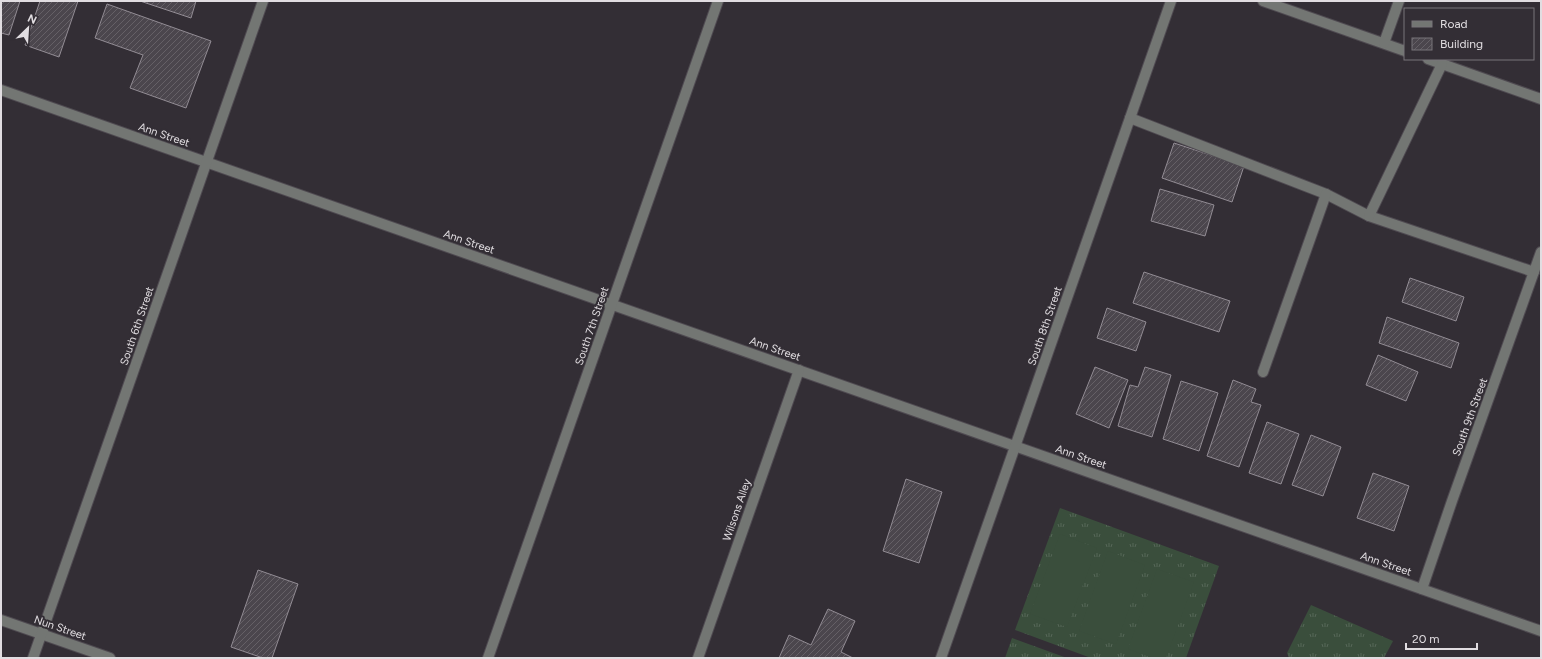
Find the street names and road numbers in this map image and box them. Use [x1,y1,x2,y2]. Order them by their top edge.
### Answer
street label: Ann Street [137,120,191,150]
street label: Ann Street [442,227,496,257]
street label: South 6th Street [117,285,157,367]
street label: South 7th Street [573,285,611,367]
street label: South 8th Street [1025,285,1065,367]
street label: Ann Street [748,334,802,364]
street label: South 9th Street [1450,376,1490,458]
street label: Ann Street [1054,442,1108,472]
street label: Wilsons Alley [720,477,754,543]
street label: Ann Street [1359,549,1413,579]
street label: Nun Street [32,613,88,643]

